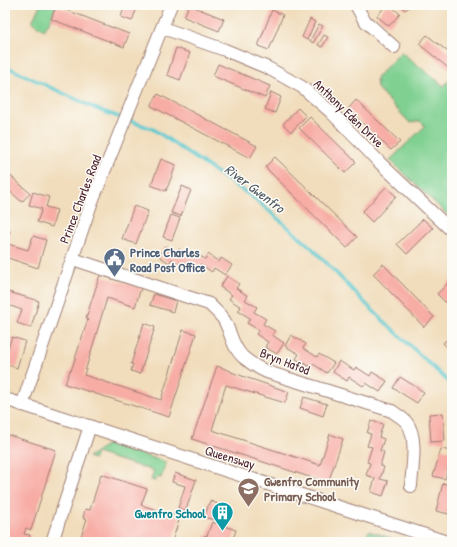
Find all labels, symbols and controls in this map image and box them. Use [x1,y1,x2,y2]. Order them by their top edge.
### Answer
street label: Anthony Eden Drive [310,75,388,151]
street label: Prince Charles Road [55,152,105,246]
water label: River Gwenfro [221,159,290,218]
place label: Prince Charles Road Post Office [130,243,206,276]
public building icon: Prince Charles Road Post Office [102,246,128,279]
street label: Bryn Hafod [257,343,313,379]
street label: Queensway [203,441,258,473]
place label: Gwenfro Community Primary School [264,472,360,506]
school or university icon: Gwenfro Community Primary School [235,475,261,508]
building icon: Gwenfro School [209,500,235,533]
place label: Gwenfro School [134,504,207,522]

